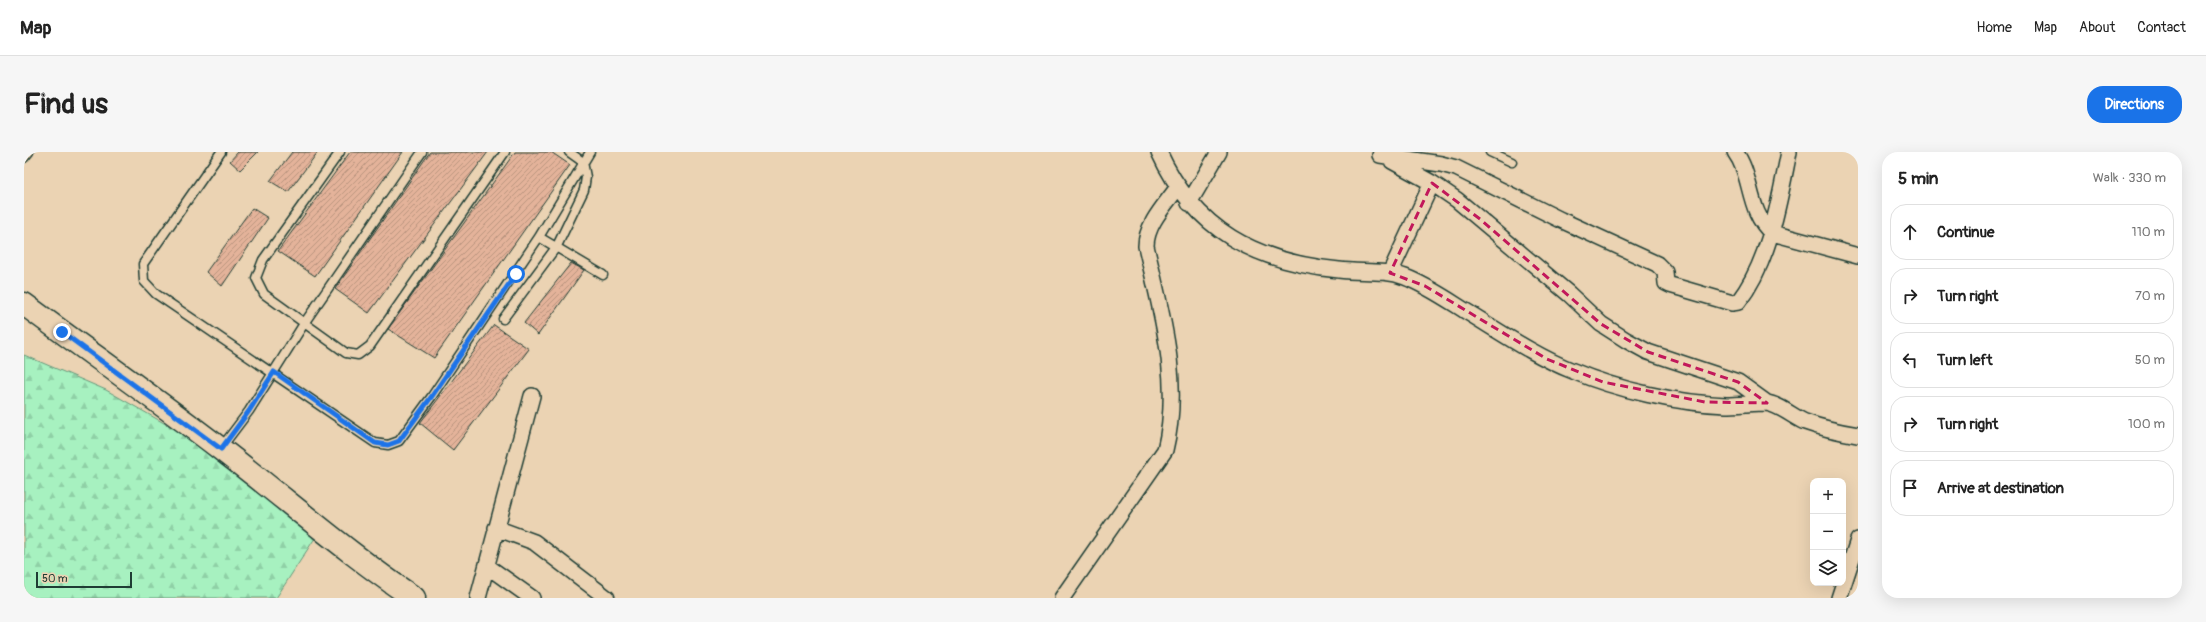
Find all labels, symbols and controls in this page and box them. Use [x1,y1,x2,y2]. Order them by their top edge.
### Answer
text: Map [20,16,51,40]
text: Home [1977,19,2012,36]
text: Map [2034,19,2057,36]
text: About [2079,19,2115,36]
text: Contact [2137,19,2186,36]
button: Directions [2087,86,2182,123]
text: Find us [24,87,108,122]
text: 5 min [1898,168,1938,189]
text: Walk · 330 m [2093,170,2166,186]
icon: ahead [1899,221,1921,243]
text: Continue [1937,223,1995,242]
text: 110 m [2132,224,2165,240]
route start [507,265,525,283]
icon: right [1899,285,1921,307]
text: Turn right [1937,287,1998,306]
text: 70 m [2135,288,2165,304]
route end [53,323,71,341]
icon: left [1899,349,1921,371]
text: Turn left [1937,351,1993,370]
text: 50 m [2135,352,2165,368]
icon: right [1899,413,1921,435]
text: Turn right [1937,415,1998,434]
text: 100 m [2128,416,2165,432]
icon: arrive [1899,477,1921,499]
map controls [1810,478,1846,586]
button: + [1810,478,1846,514]
text: Arrive at destination [1937,479,2064,498]
button: − [1810,514,1846,550]
button: layers [1810,550,1846,586]
scale bar [36,570,132,589]
text: 50 m [42,572,68,585]

